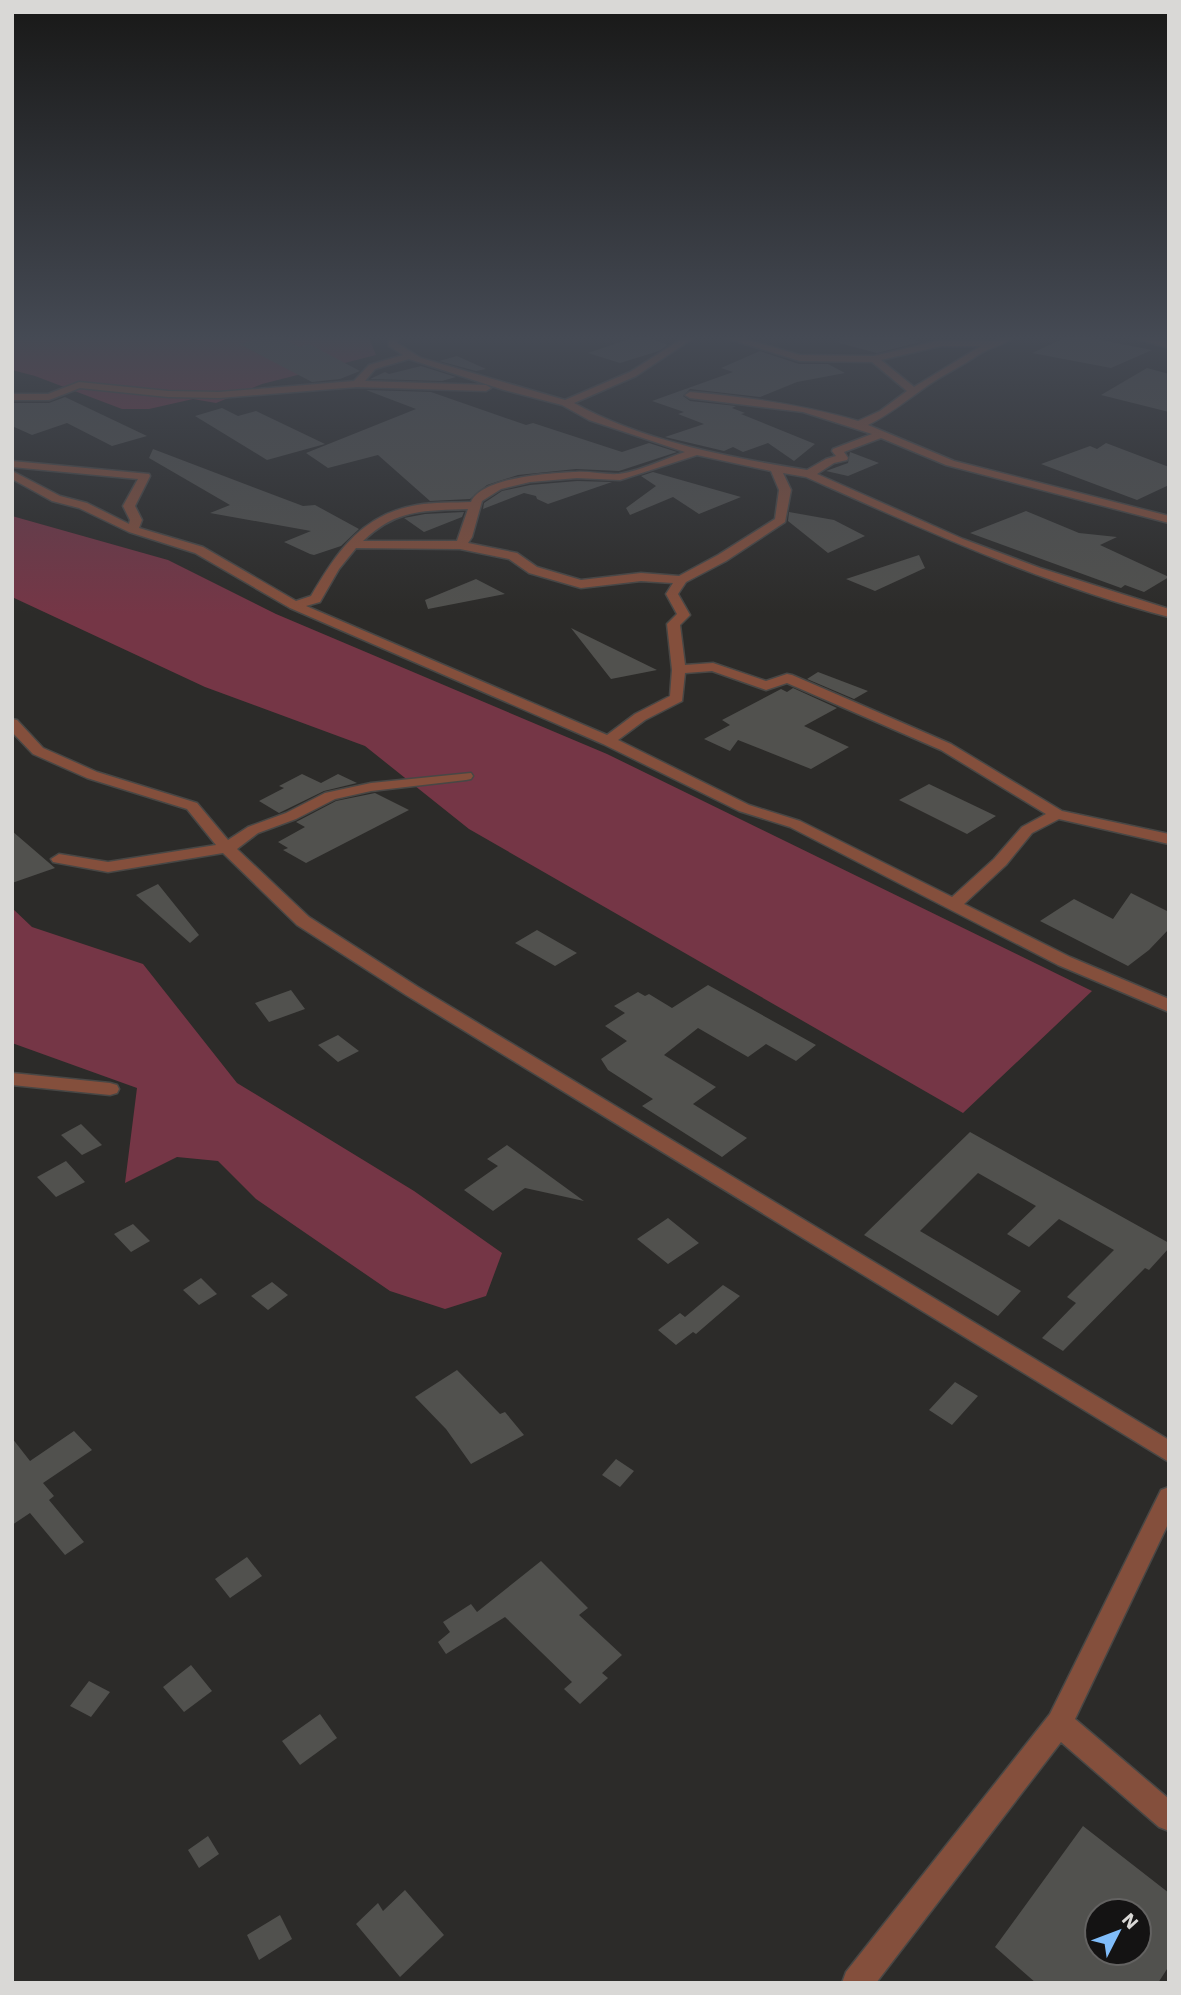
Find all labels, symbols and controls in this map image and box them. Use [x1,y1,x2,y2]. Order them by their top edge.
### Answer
north arrow [1083,1897,1153,1967]
text: N [1117,1908,1144,1934]

